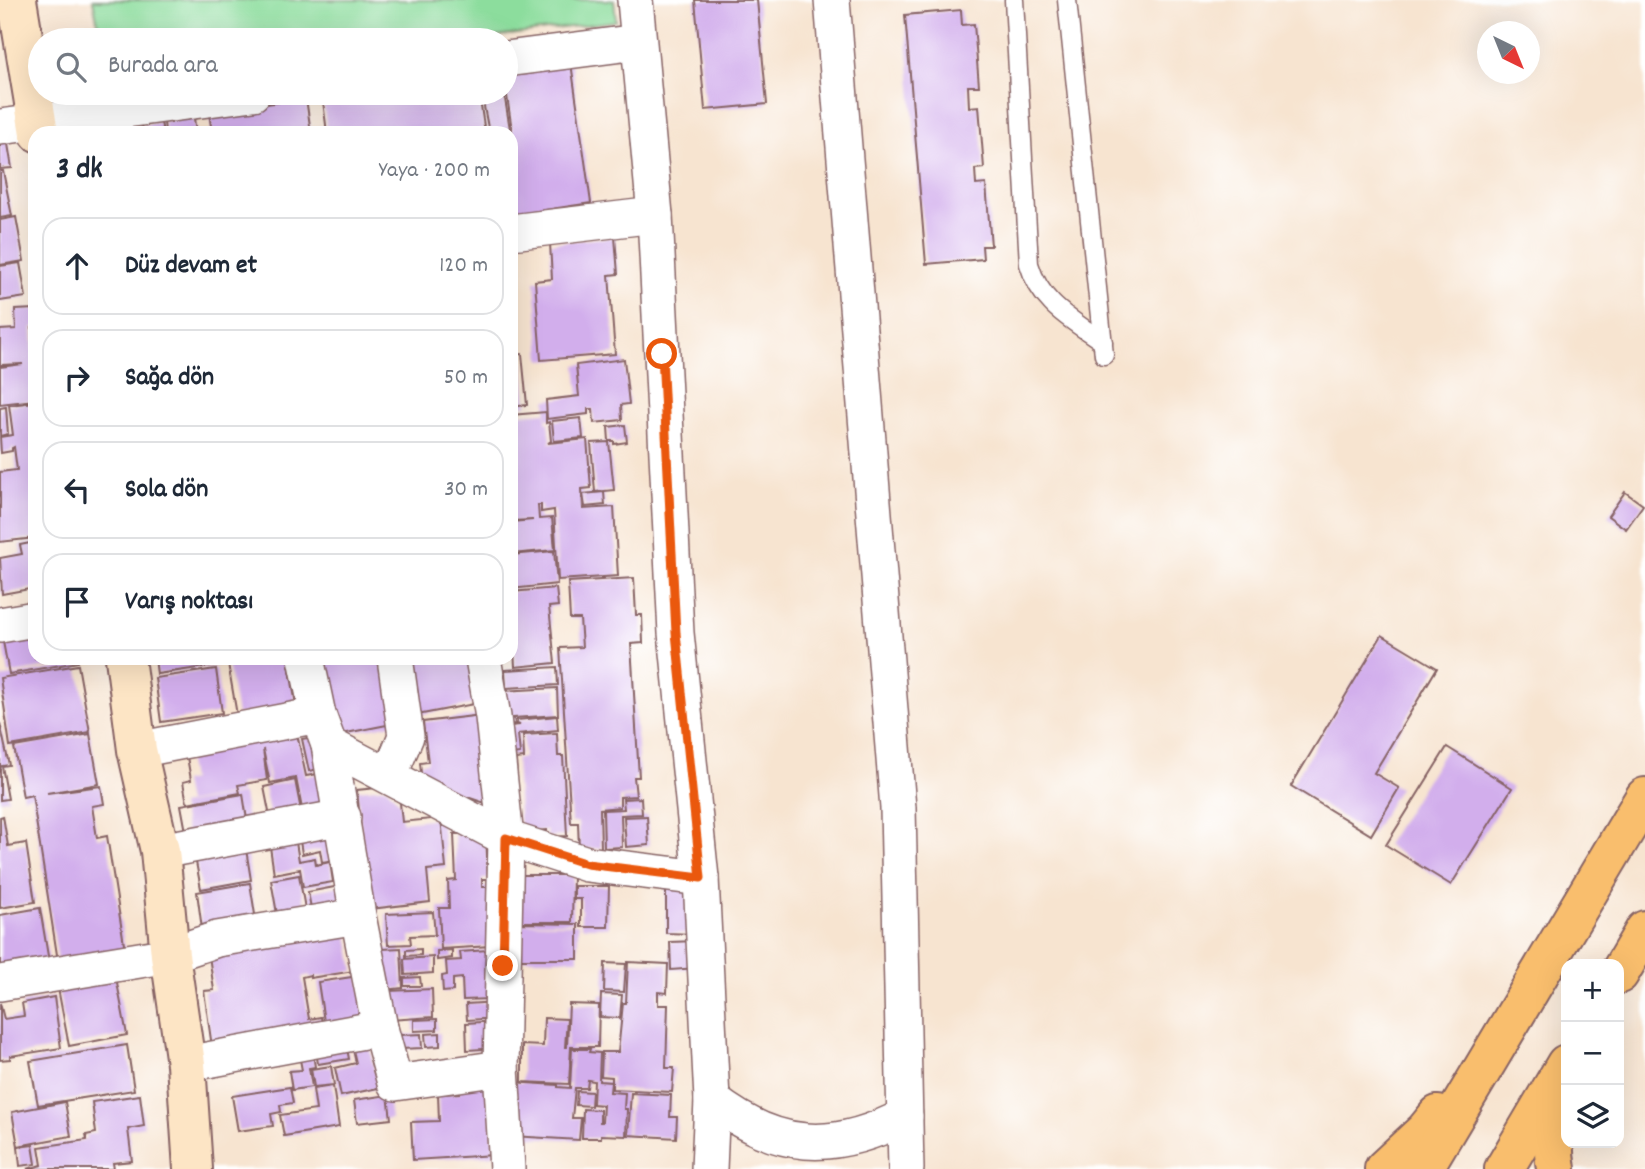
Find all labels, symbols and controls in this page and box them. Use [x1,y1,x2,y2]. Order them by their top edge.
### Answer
north arrow [1477,21,1540,84]
search box [28,28,518,105]
icon: search [52,48,90,86]
text: Burada ara [108,48,218,85]
text: 3 dk [56,150,103,193]
text: Yaya · 200 m [379,155,490,188]
icon: ahead [58,247,96,285]
text: Düz devam et [125,248,257,285]
text: 120 m [439,250,488,283]
route start [646,338,677,369]
icon: right [58,359,96,397]
text: Sağa dön [125,360,214,397]
text: 50 m [444,362,488,395]
icon: left [58,471,96,509]
text: Sola dön [125,472,208,509]
text: 30 m [444,474,488,507]
icon: arrive [58,583,96,621]
text: Varış noktası [125,584,253,621]
route end [487,950,518,981]
map controls [1561,959,1624,1148]
button: + [1561,959,1624,1022]
button: − [1561,1022,1624,1085]
button: layers [1561,1085,1624,1148]

